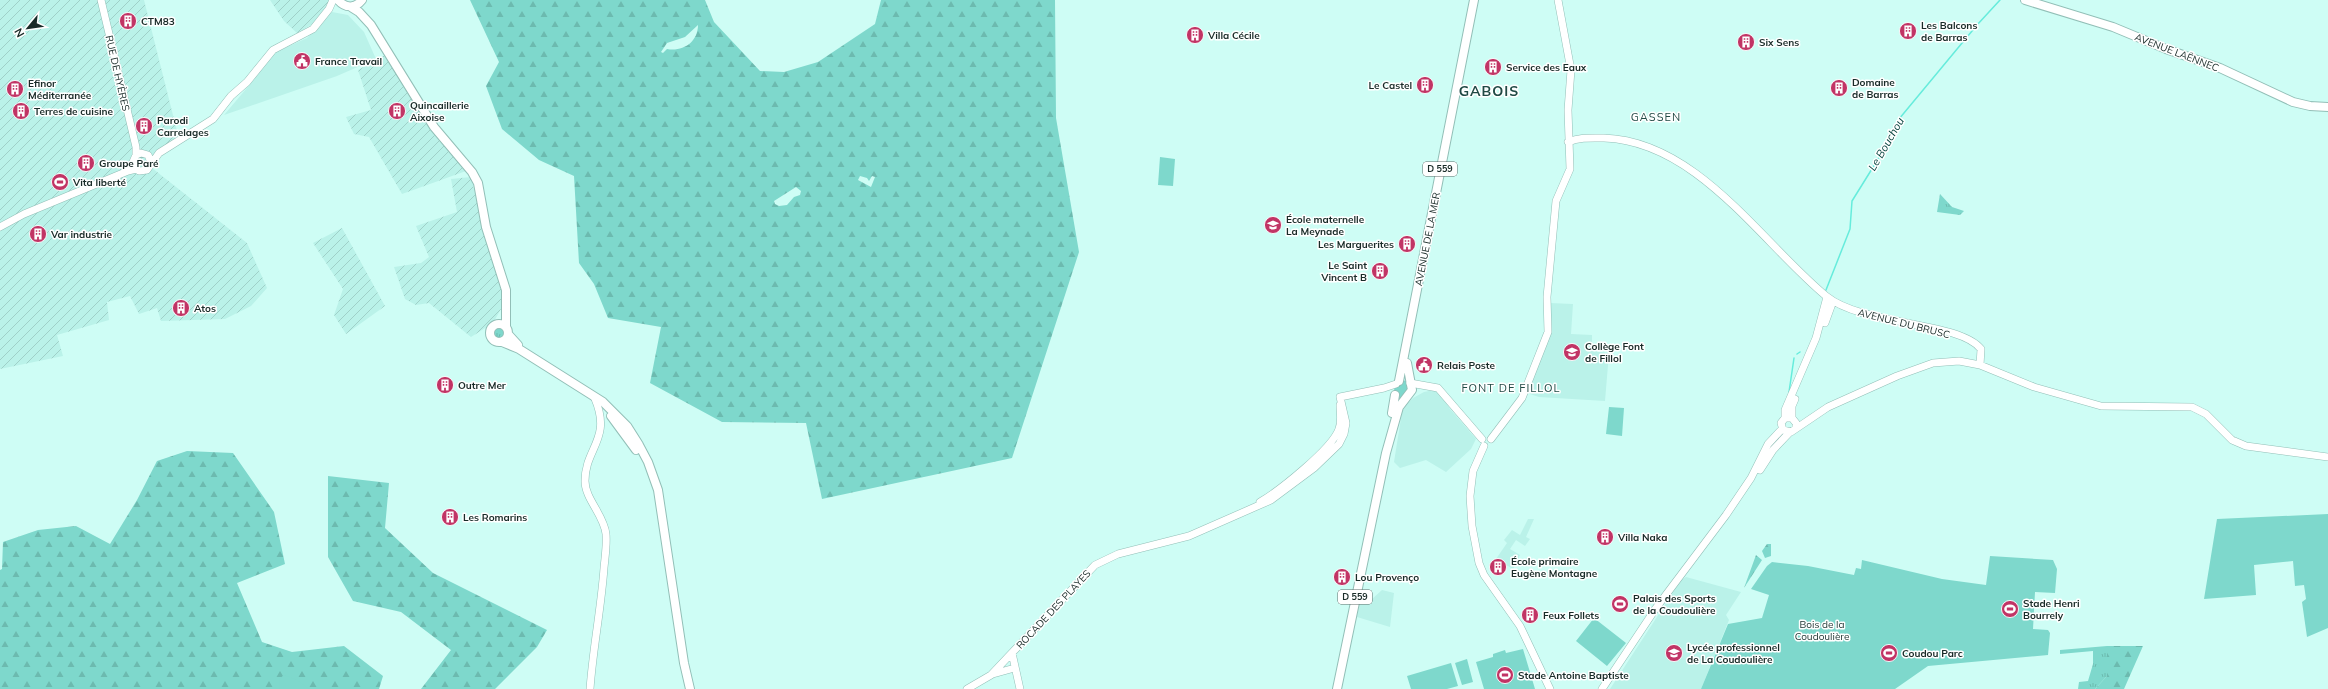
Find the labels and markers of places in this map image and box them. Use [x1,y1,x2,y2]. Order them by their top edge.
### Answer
building icon: CTM83 [118,11,138,31]
place label: CTM83 [141,15,175,28]
place label: Les Balcons de Barras [1921,19,1977,44]
building icon: Les Balcons de Barras [1898,21,1918,41]
building icon: Villa Cécile [1185,25,1205,45]
place label: Villa Cécile [1207,29,1260,42]
building icon: Six Sens [1736,32,1756,52]
place label: Six Sens [1759,36,1799,49]
public building icon: France Travail [292,51,312,71]
place label: France Travail [315,55,382,68]
building icon: Service des Eaux [1483,57,1503,77]
place label: Service des Eaux [1506,61,1587,74]
building icon: Le Castel [1415,75,1435,95]
place label: Domaine de Barras [1852,76,1899,101]
place label: Efinor Méditerranée [28,77,92,102]
building icon: Domaine de Barras [1829,78,1849,98]
building icon: Efinor Méditerranée [5,79,25,99]
place label: Le Castel [1369,79,1412,92]
place label: Quincaillerie Aixoise [410,99,470,124]
building icon: Terres de cuisine [11,101,31,121]
building icon: Quincaillerie Aixoise [387,101,407,121]
place label: Terres de cuisine [34,105,114,118]
place label: Parodi Carrelages [157,114,209,139]
building icon: Parodi Carrelages [134,116,154,136]
building icon: Groupe Paré [76,153,96,173]
place label: Groupe Paré [99,157,159,170]
sports icon: Vita liberté [50,172,70,192]
place label: Vita liberté [72,176,126,189]
place label: École maternelle La Meynade [1286,213,1365,238]
school or university icon: École maternelle La Meynade [1263,215,1283,235]
building icon: Var industrie [28,224,48,244]
place label: Var industrie [50,228,113,241]
building icon: Les Marguerites [1397,234,1417,254]
place label: Les Marguerites [1318,238,1394,251]
place label: Le Saint Vincent B [1320,259,1367,284]
building icon: Le Saint Vincent B [1370,261,1390,281]
building icon: Atos [171,298,191,318]
place label: Atos [194,302,216,315]
place label: Collège Font de Fillol [1585,340,1644,365]
school or university icon: Collège Font de Fillol [1562,342,1582,362]
public building icon: Relais Poste [1414,355,1434,375]
place label: Relais Poste [1437,359,1496,372]
building icon: Outre Mer [435,375,455,395]
place label: Outre Mer [458,379,506,392]
building icon: Les Romarins [440,507,460,527]
place label: Les Romarins [463,511,527,524]
building icon: Villa Naka [1595,527,1615,547]
place label: Villa Naka [1617,531,1667,544]
place label: École primaire Eugène Montagne [1511,555,1598,580]
building icon: École primaire Eugène Montagne [1488,557,1508,577]
building icon: Lou Provenço [1332,567,1352,587]
place label: Lou Provenço [1355,571,1419,584]
place label: Palais des Sports de la Coudoulière [1633,592,1716,617]
sports icon: Palais des Sports de la Coudoulière [1610,594,1630,614]
place label: Stade Henri Bourrely [2023,597,2080,622]
sports icon: Stade Henri Bourrely [2000,599,2020,619]
building icon: Feux Follets [1520,605,1540,625]
place label: Feux Follets [1543,609,1599,622]
place label: Lycée professionnel de La Coudoulière [1687,641,1780,666]
school or university icon: Lycée professionnel de La Coudoulière [1664,643,1684,663]
sports icon: Coudou Parc [1879,643,1899,663]
place label: Coudou Parc [1902,647,1963,660]
sports icon: Stade Antoine Baptiste [1495,665,1515,685]
place label: Stade Antoine Baptiste [1518,669,1629,682]

